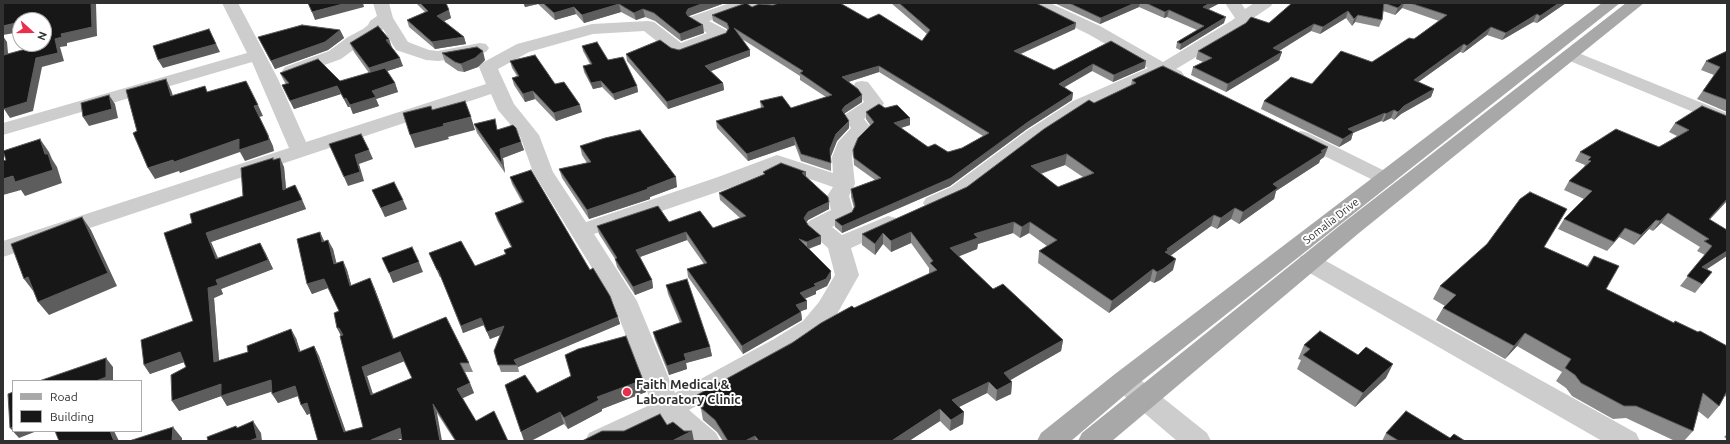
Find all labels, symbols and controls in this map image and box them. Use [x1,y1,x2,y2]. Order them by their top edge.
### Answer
north arrow [12,12,52,52]
text: N [35,30,49,42]
street label: Somalia Drive [1301,195,1361,247]
place label: Faith Medical & Laboratory Clinic [636,377,741,408]
legend [12,380,142,432]
marker: Faith Medical & Laboratory Clinic [621,386,633,398]
text: Road [50,390,78,403]
text: Building [50,410,94,423]

